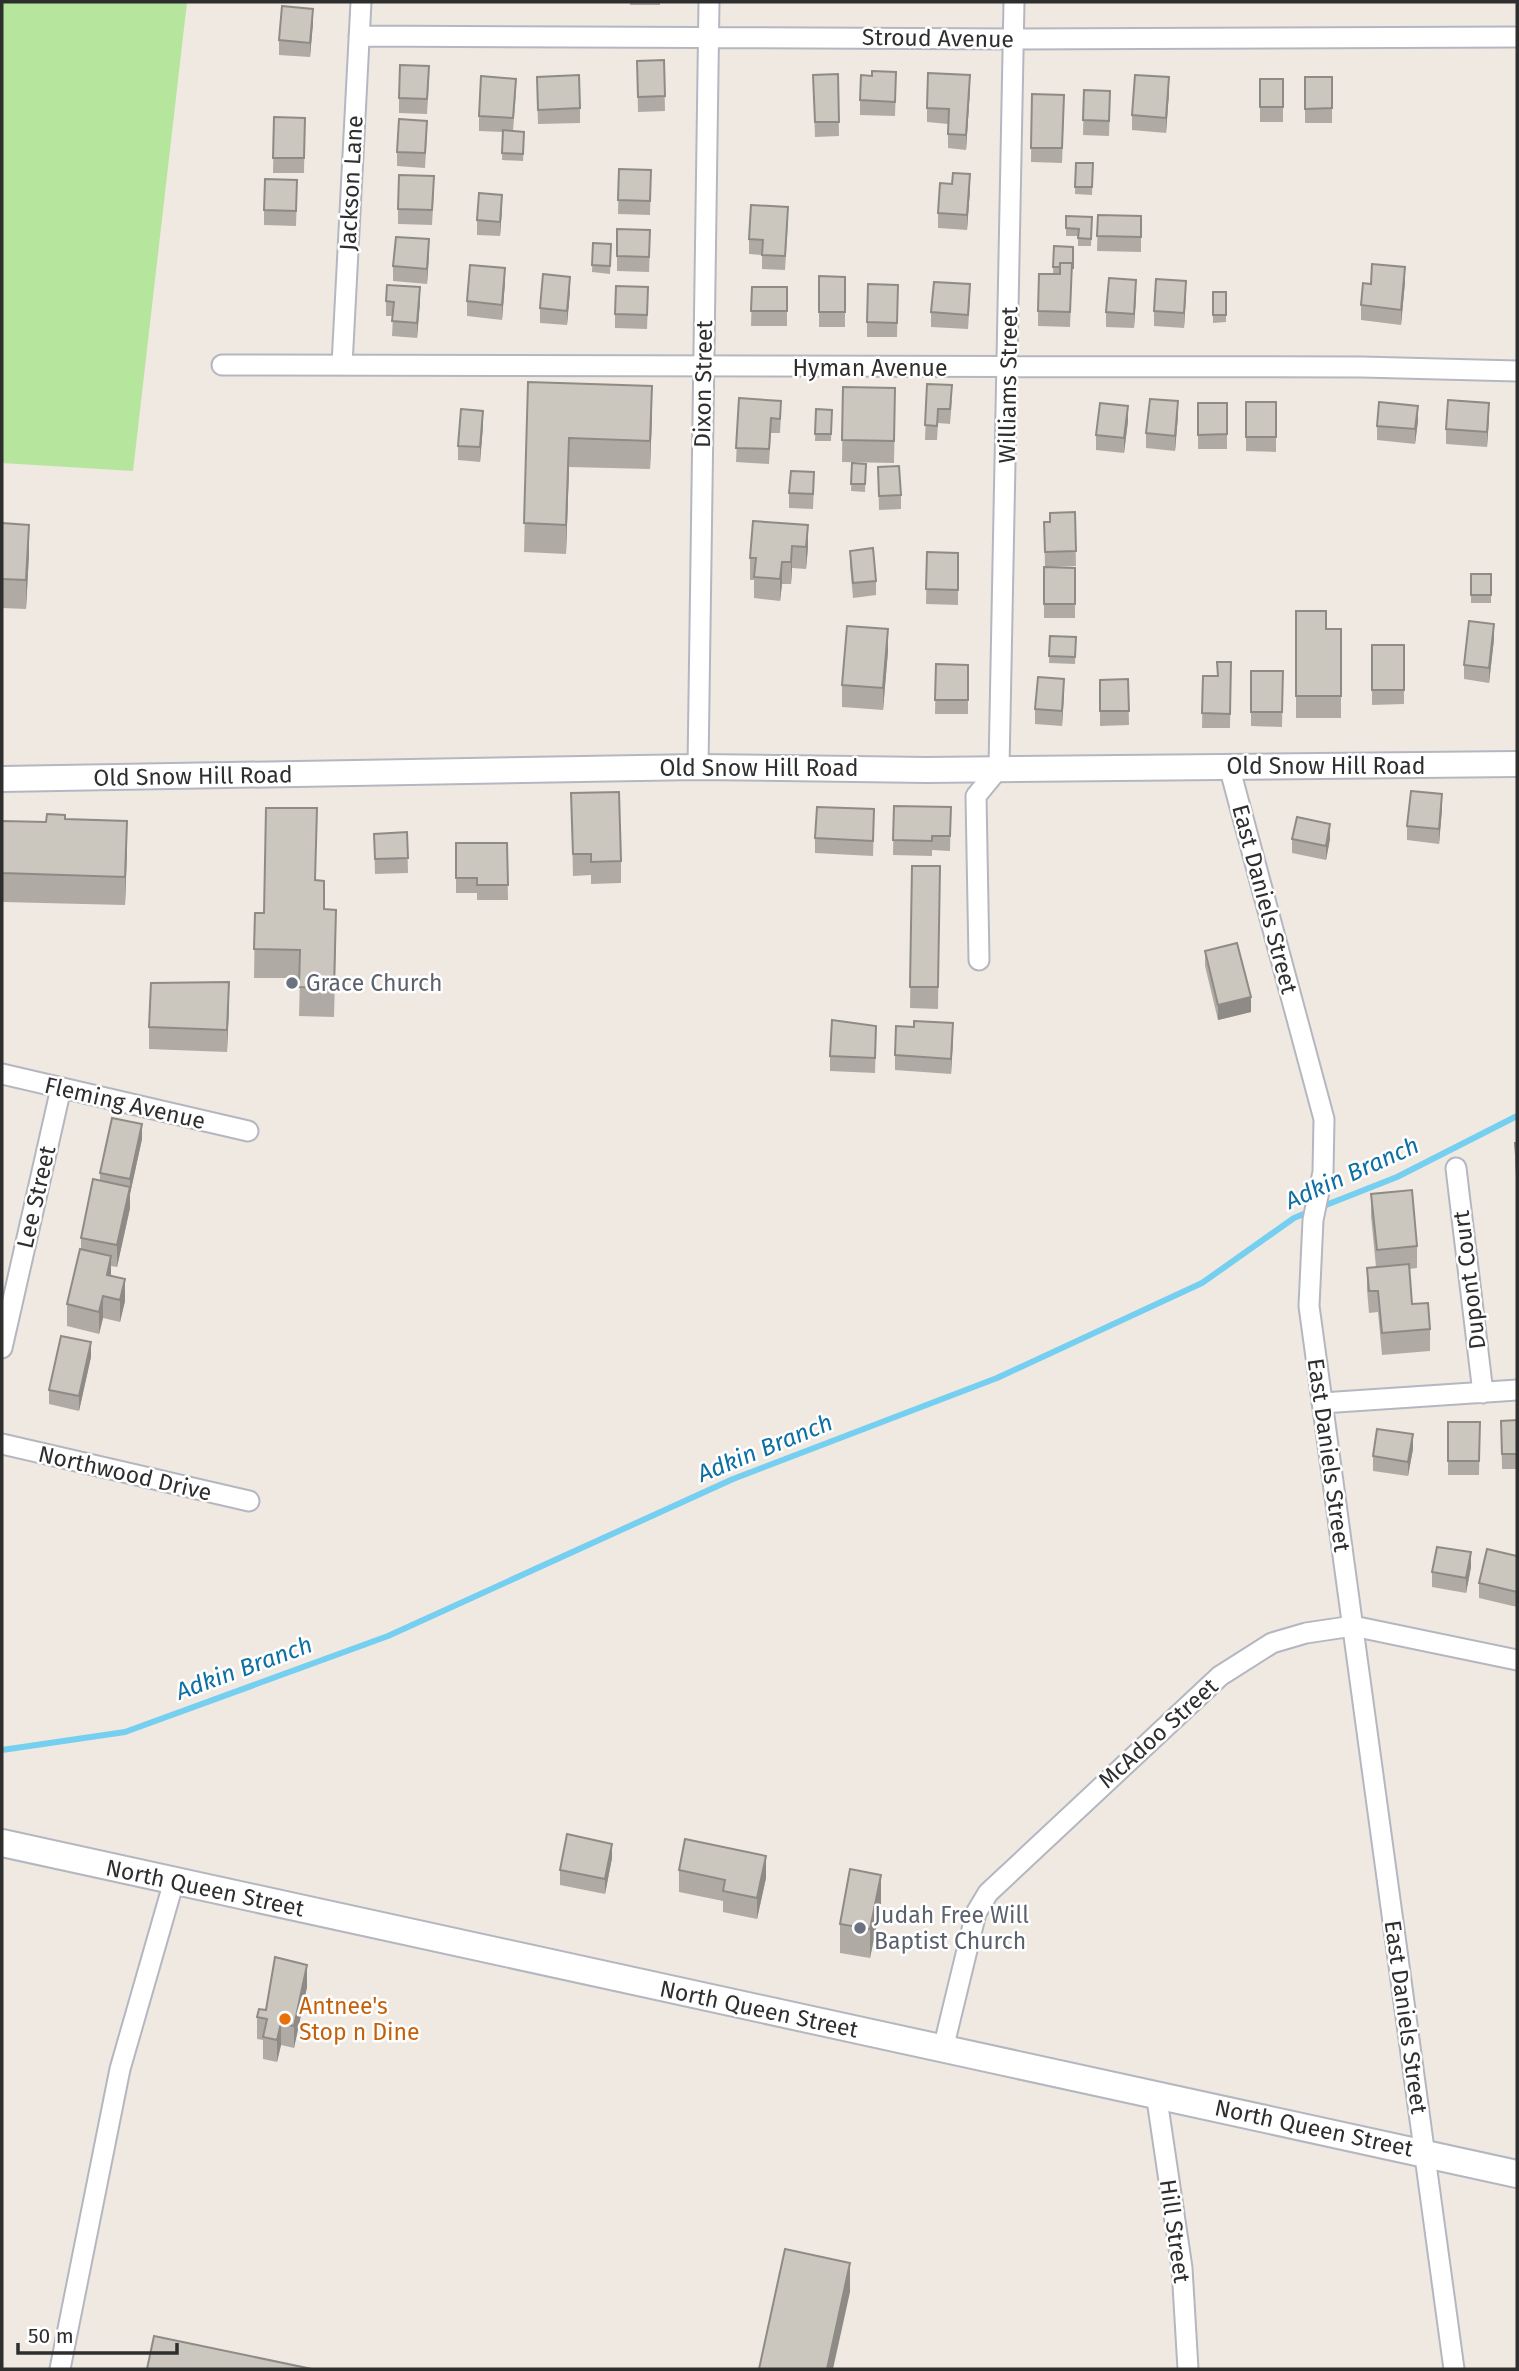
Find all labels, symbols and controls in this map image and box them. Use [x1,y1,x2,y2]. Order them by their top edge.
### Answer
street label: Stroud Avenue [862,23,1014,53]
street label: Jackson Lane [333,115,369,251]
street label: Williams Street [993,306,1023,464]
street label: Dixon Street [688,319,718,448]
street label: Hyman Avenue [792,354,948,382]
street label: Old Snow Hill Road [1226,752,1426,780]
street label: Old Snow Hill Road [659,754,859,782]
street label: Old Snow Hill Road [93,760,293,792]
street label: East Daniels Street [1226,801,1304,997]
place label: Grace Church [306,969,442,997]
marker: Grace Church [284,975,300,991]
street label: Fleming Avenue [42,1071,208,1135]
water label: Adkin Branch [1280,1131,1423,1215]
street label: Lee Street [11,1142,62,1251]
street label: Dupont Court [1447,1208,1491,1351]
street label: East Daniels Street [1302,1356,1357,1554]
water label: Adkin Branch [692,1408,837,1488]
street label: Northwood Drive [36,1439,214,1507]
water label: Adkin Branch [171,1630,316,1706]
street label: McAdoo Street [1092,1672,1224,1794]
street label: North Queen Street [103,1853,307,1923]
place label: Judah Free Will Baptist Church [874,1901,1029,1955]
street label: East Daniels Street [1379,1918,1434,2116]
marker: Judah Free Will Baptist Church [852,1920,868,1936]
street label: North Queen Street [657,1974,861,2044]
place label: Antnee's Stop n Dine [299,1992,420,2046]
marker: Antnee's Stop n Dine [277,2011,293,2027]
street label: North Queen Street [1212,2093,1416,2163]
street label: Hill Street [1154,2178,1196,2285]
scale bar [18,2312,177,2356]
text: 50 m [28,2323,74,2349]

